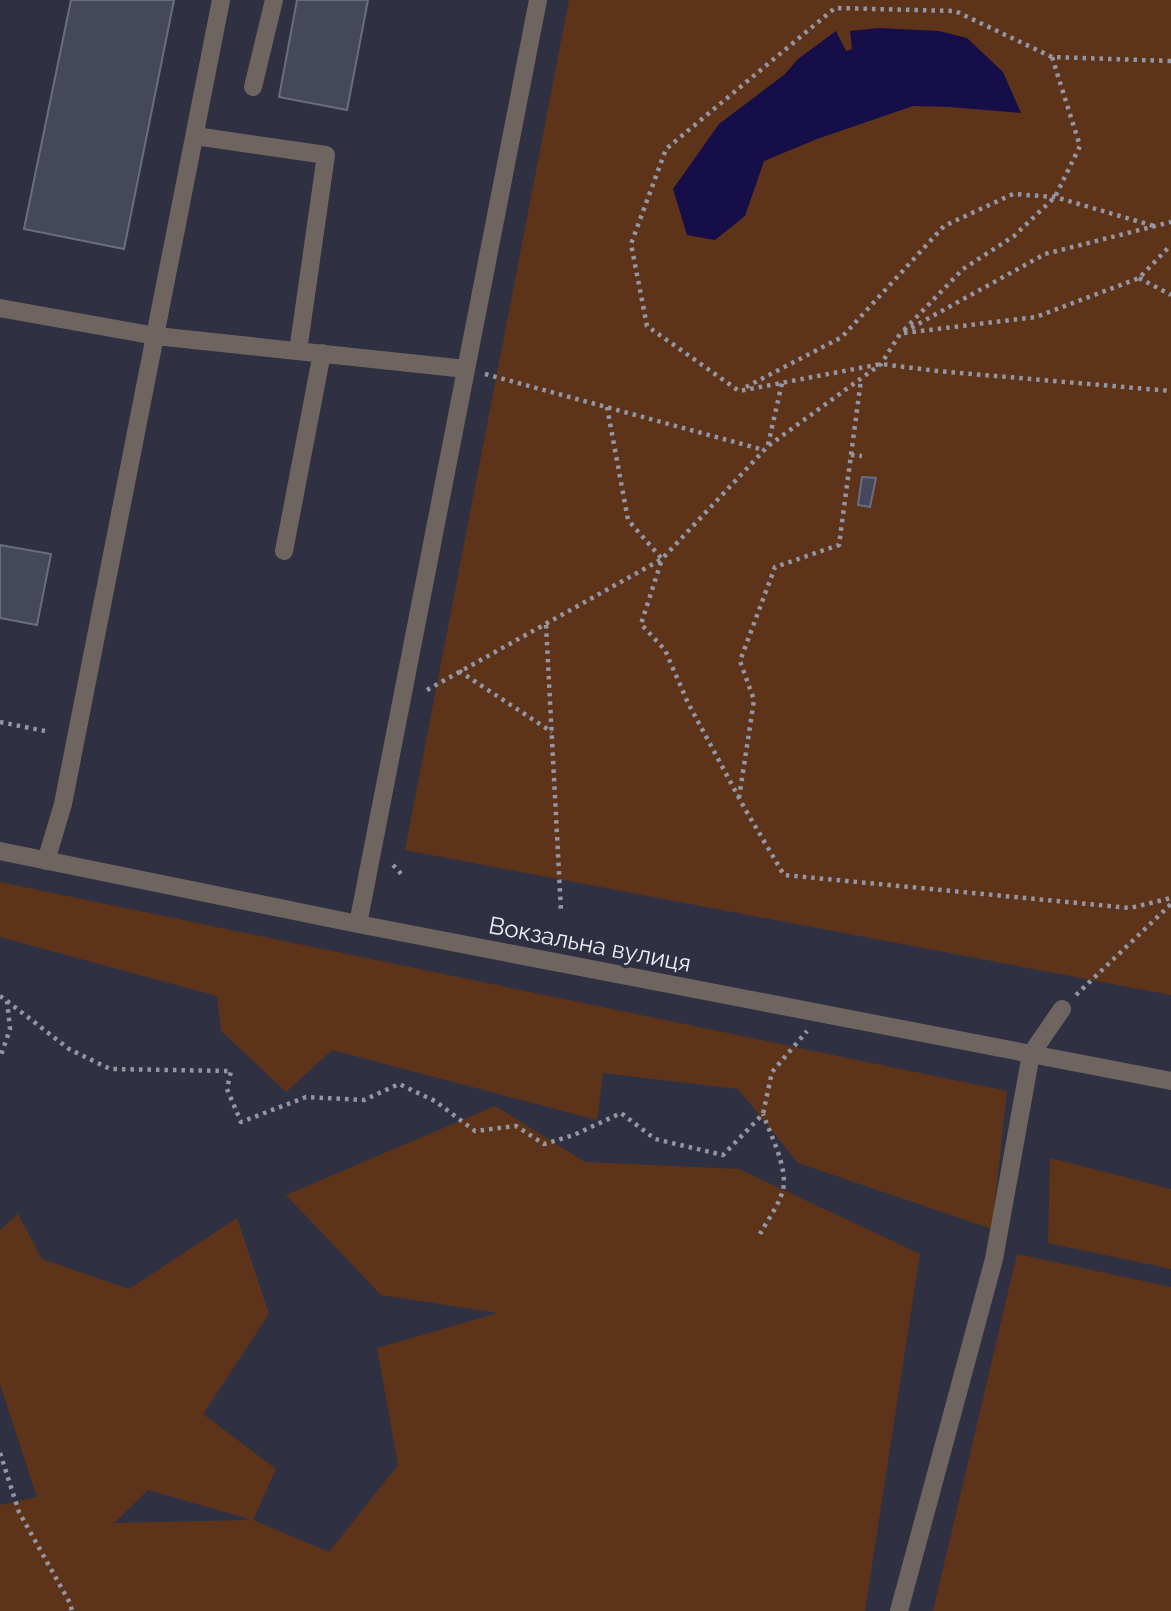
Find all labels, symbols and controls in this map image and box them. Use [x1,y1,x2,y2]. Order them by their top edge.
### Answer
street label: Вокзальна вулиця [486,910,694,978]

